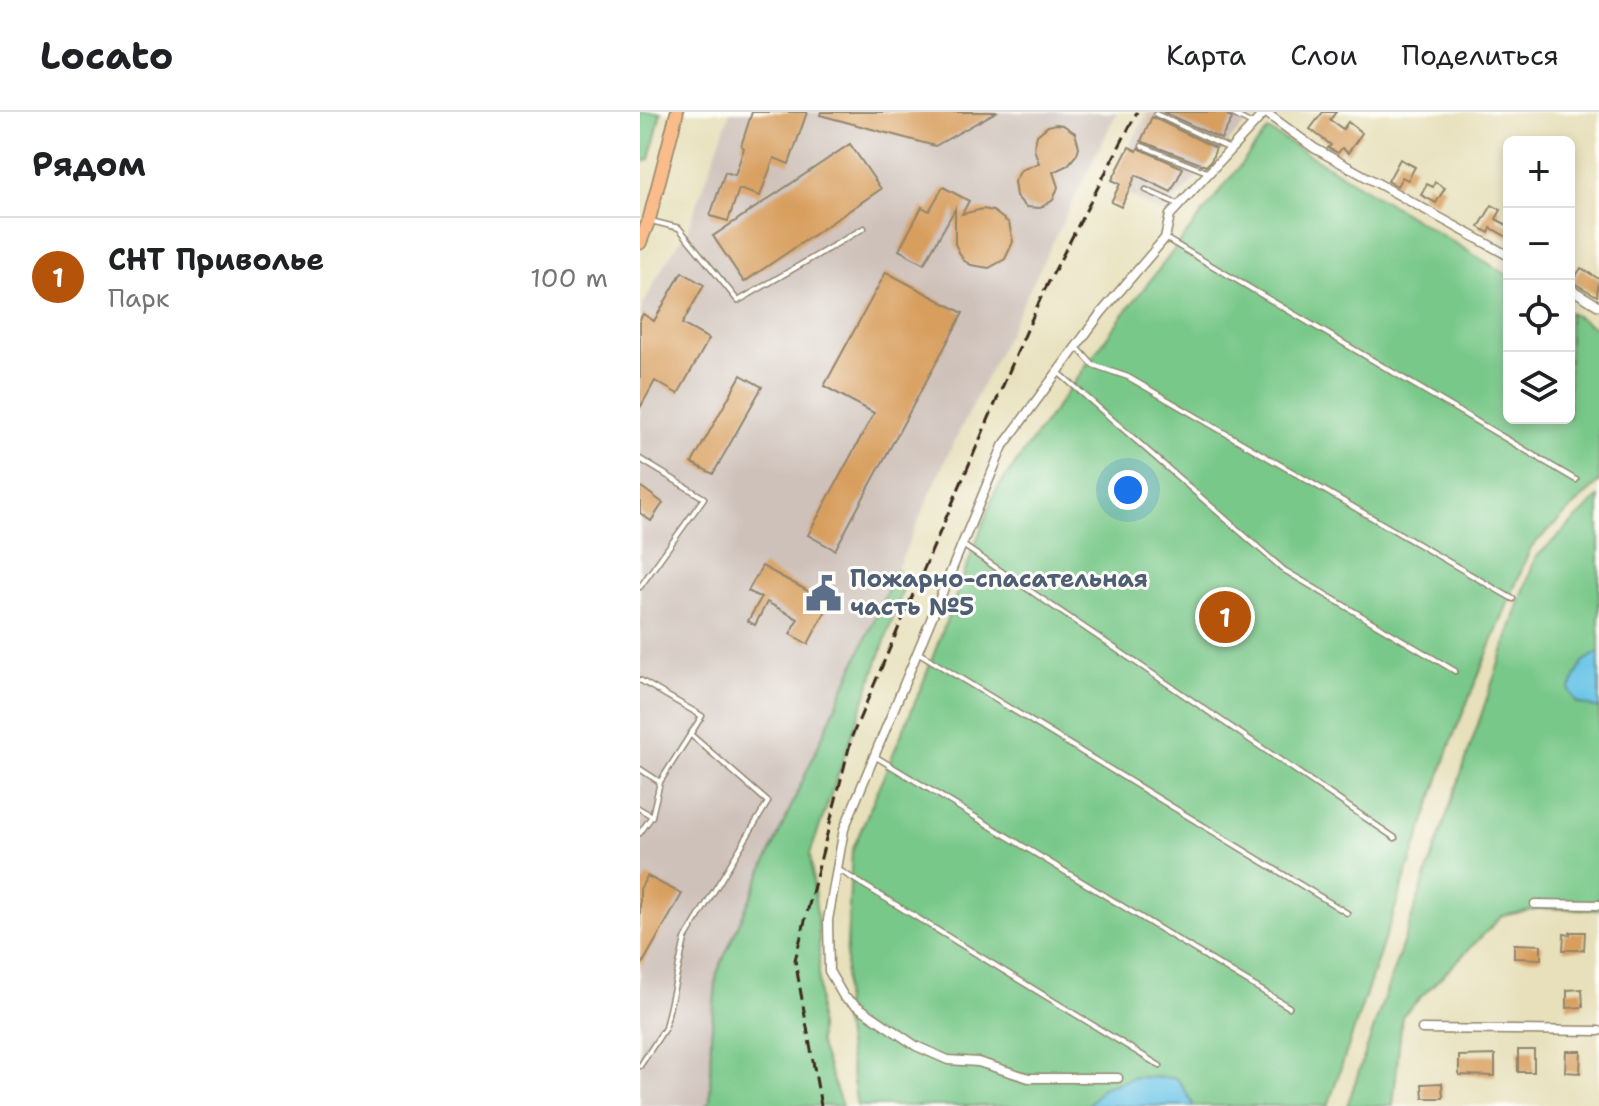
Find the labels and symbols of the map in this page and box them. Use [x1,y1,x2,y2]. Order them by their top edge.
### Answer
your location [1108,470,1148,510]
place label: Пожарно-спасательная часть №5 [850,563,1148,623]
public building icon: Пожарно-спасательная часть №5 [805,574,843,612]
pin: 1 [1199,587,1251,647]

